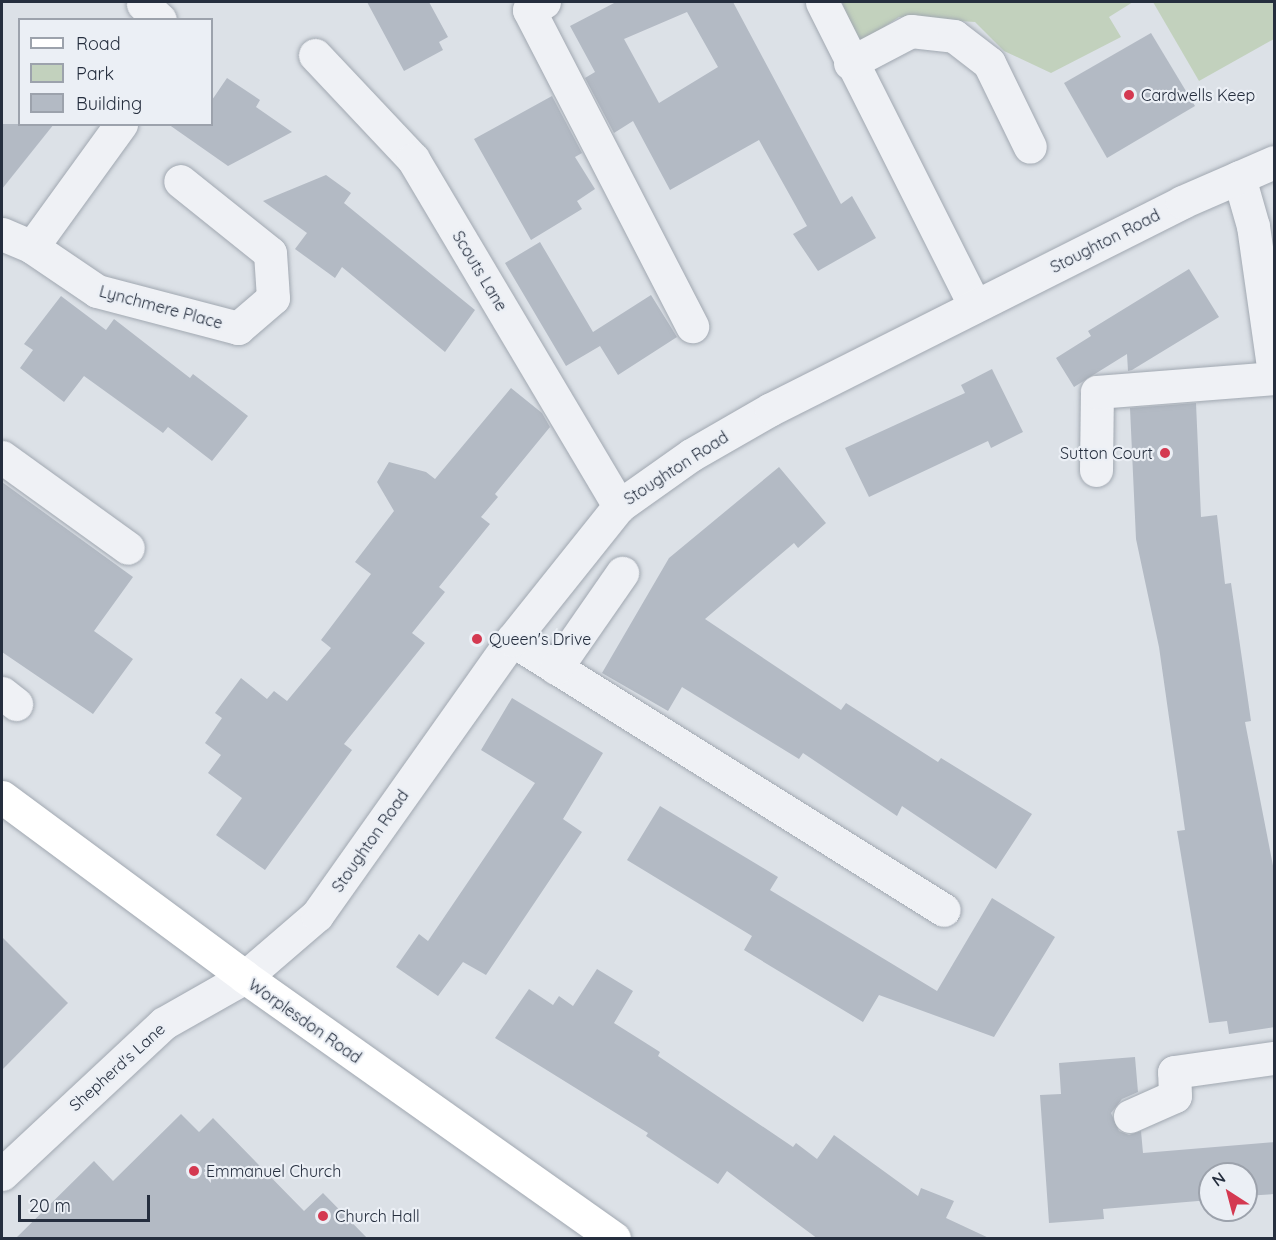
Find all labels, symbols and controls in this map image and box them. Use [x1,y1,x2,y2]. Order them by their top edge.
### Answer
legend [18,18,213,126]
text: Road [76,32,121,55]
text: Park [76,62,114,85]
place label: Cardwells Keep [1141,85,1255,105]
marker: Cardwells Keep [1122,88,1136,102]
text: Building [76,92,142,115]
street label: Stoughton Road [1047,205,1163,277]
street label: Scouts Lane [449,227,511,315]
street label: Lynchmere Place [97,281,225,333]
street label: Stoughton Road [620,427,732,509]
place label: Sutton Court [1060,443,1153,463]
marker: Sutton Court [1158,446,1172,460]
place label: Queen's Drive [489,629,591,649]
marker: Queen's Drive [470,632,484,646]
street label: Stoughton Road [328,786,412,896]
street label: Worplesdon Road [245,975,365,1067]
street label: Shepherd's Lane [65,1019,169,1115]
place label: Emmanuel Church [206,1161,341,1181]
north arrow [1198,1162,1258,1222]
marker: Emmanuel Church [187,1164,201,1178]
text: N [1208,1168,1229,1191]
scale bar [21,1183,153,1221]
text: 20 m [29,1194,71,1217]
place label: Church Hall [335,1206,420,1226]
marker: Church Hall [316,1209,330,1223]

